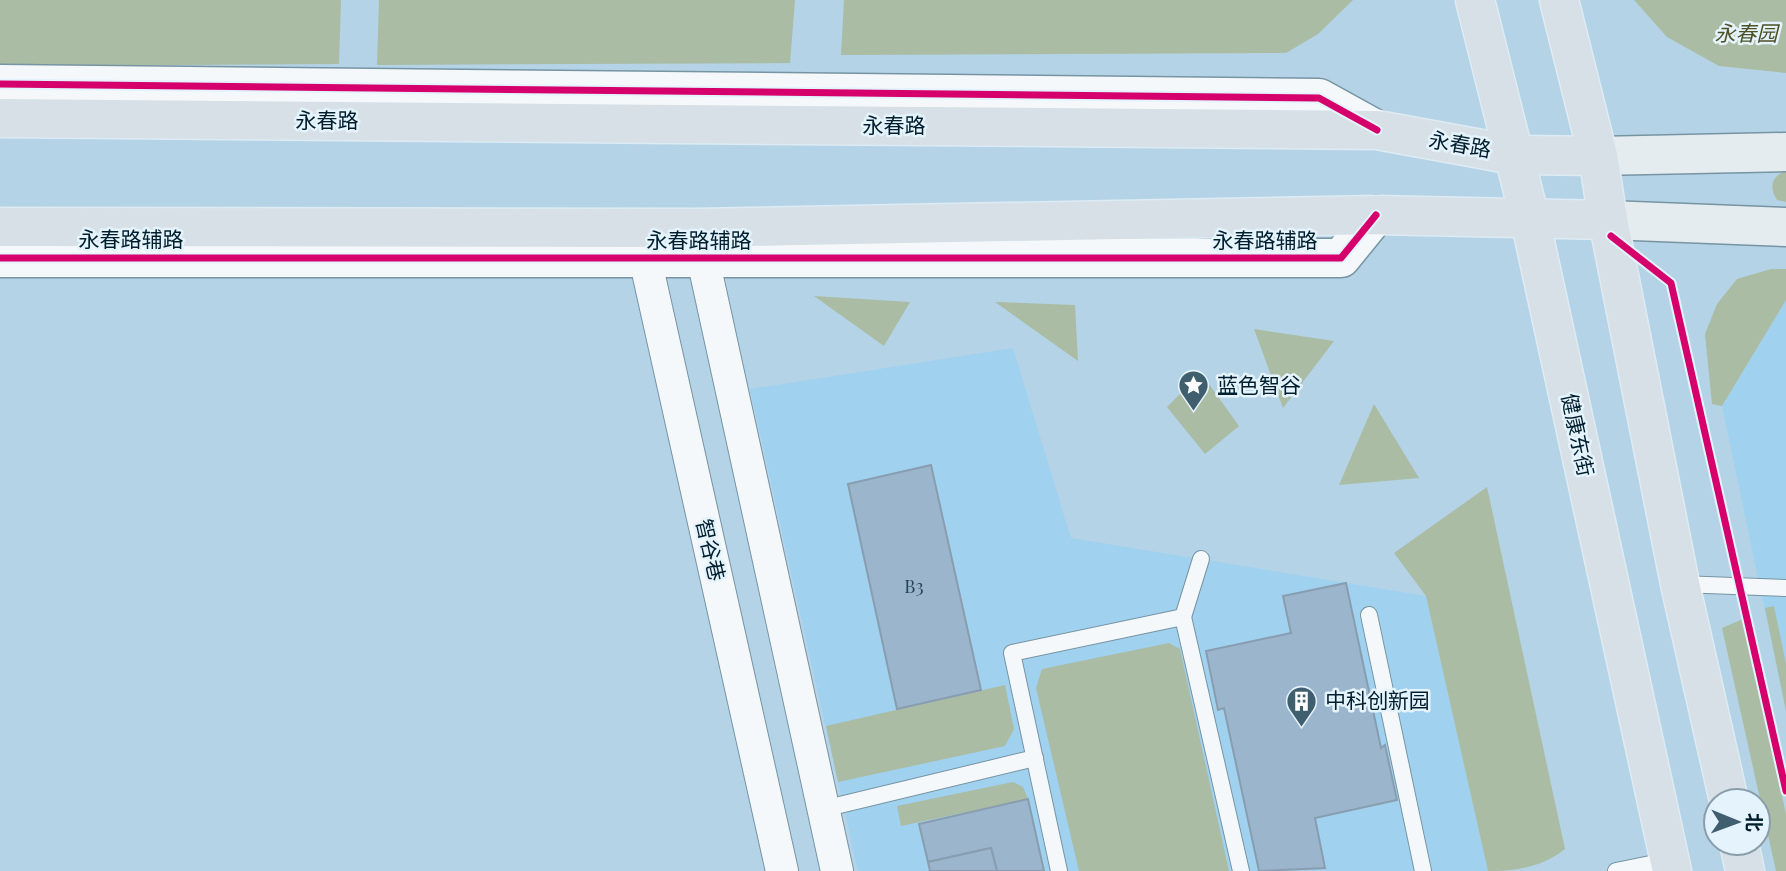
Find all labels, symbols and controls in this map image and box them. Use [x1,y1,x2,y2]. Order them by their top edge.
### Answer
park label: 永春园 [1715,18,1780,46]
street label: 永春路 [296,105,359,133]
street label: 永春路 [863,110,926,138]
street label: 永春路 [1427,124,1494,162]
street label: 永春路辅路 [79,224,184,252]
street label: 永春路辅路 [647,225,752,253]
street label: 永春路辅路 [1213,225,1318,253]
place icon: 蓝色智谷 [1177,369,1211,413]
place label: 蓝色智谷 [1217,370,1301,398]
street label: 健康东街 [1557,391,1601,479]
street label: 智谷巷 [691,516,733,583]
house number: B3 [904,574,924,598]
building icon: 中科创新园 [1285,684,1319,728]
place label: 中科创新园 [1325,685,1430,713]
north arrow [1702,787,1772,857]
text: 北 [1742,813,1768,832]

